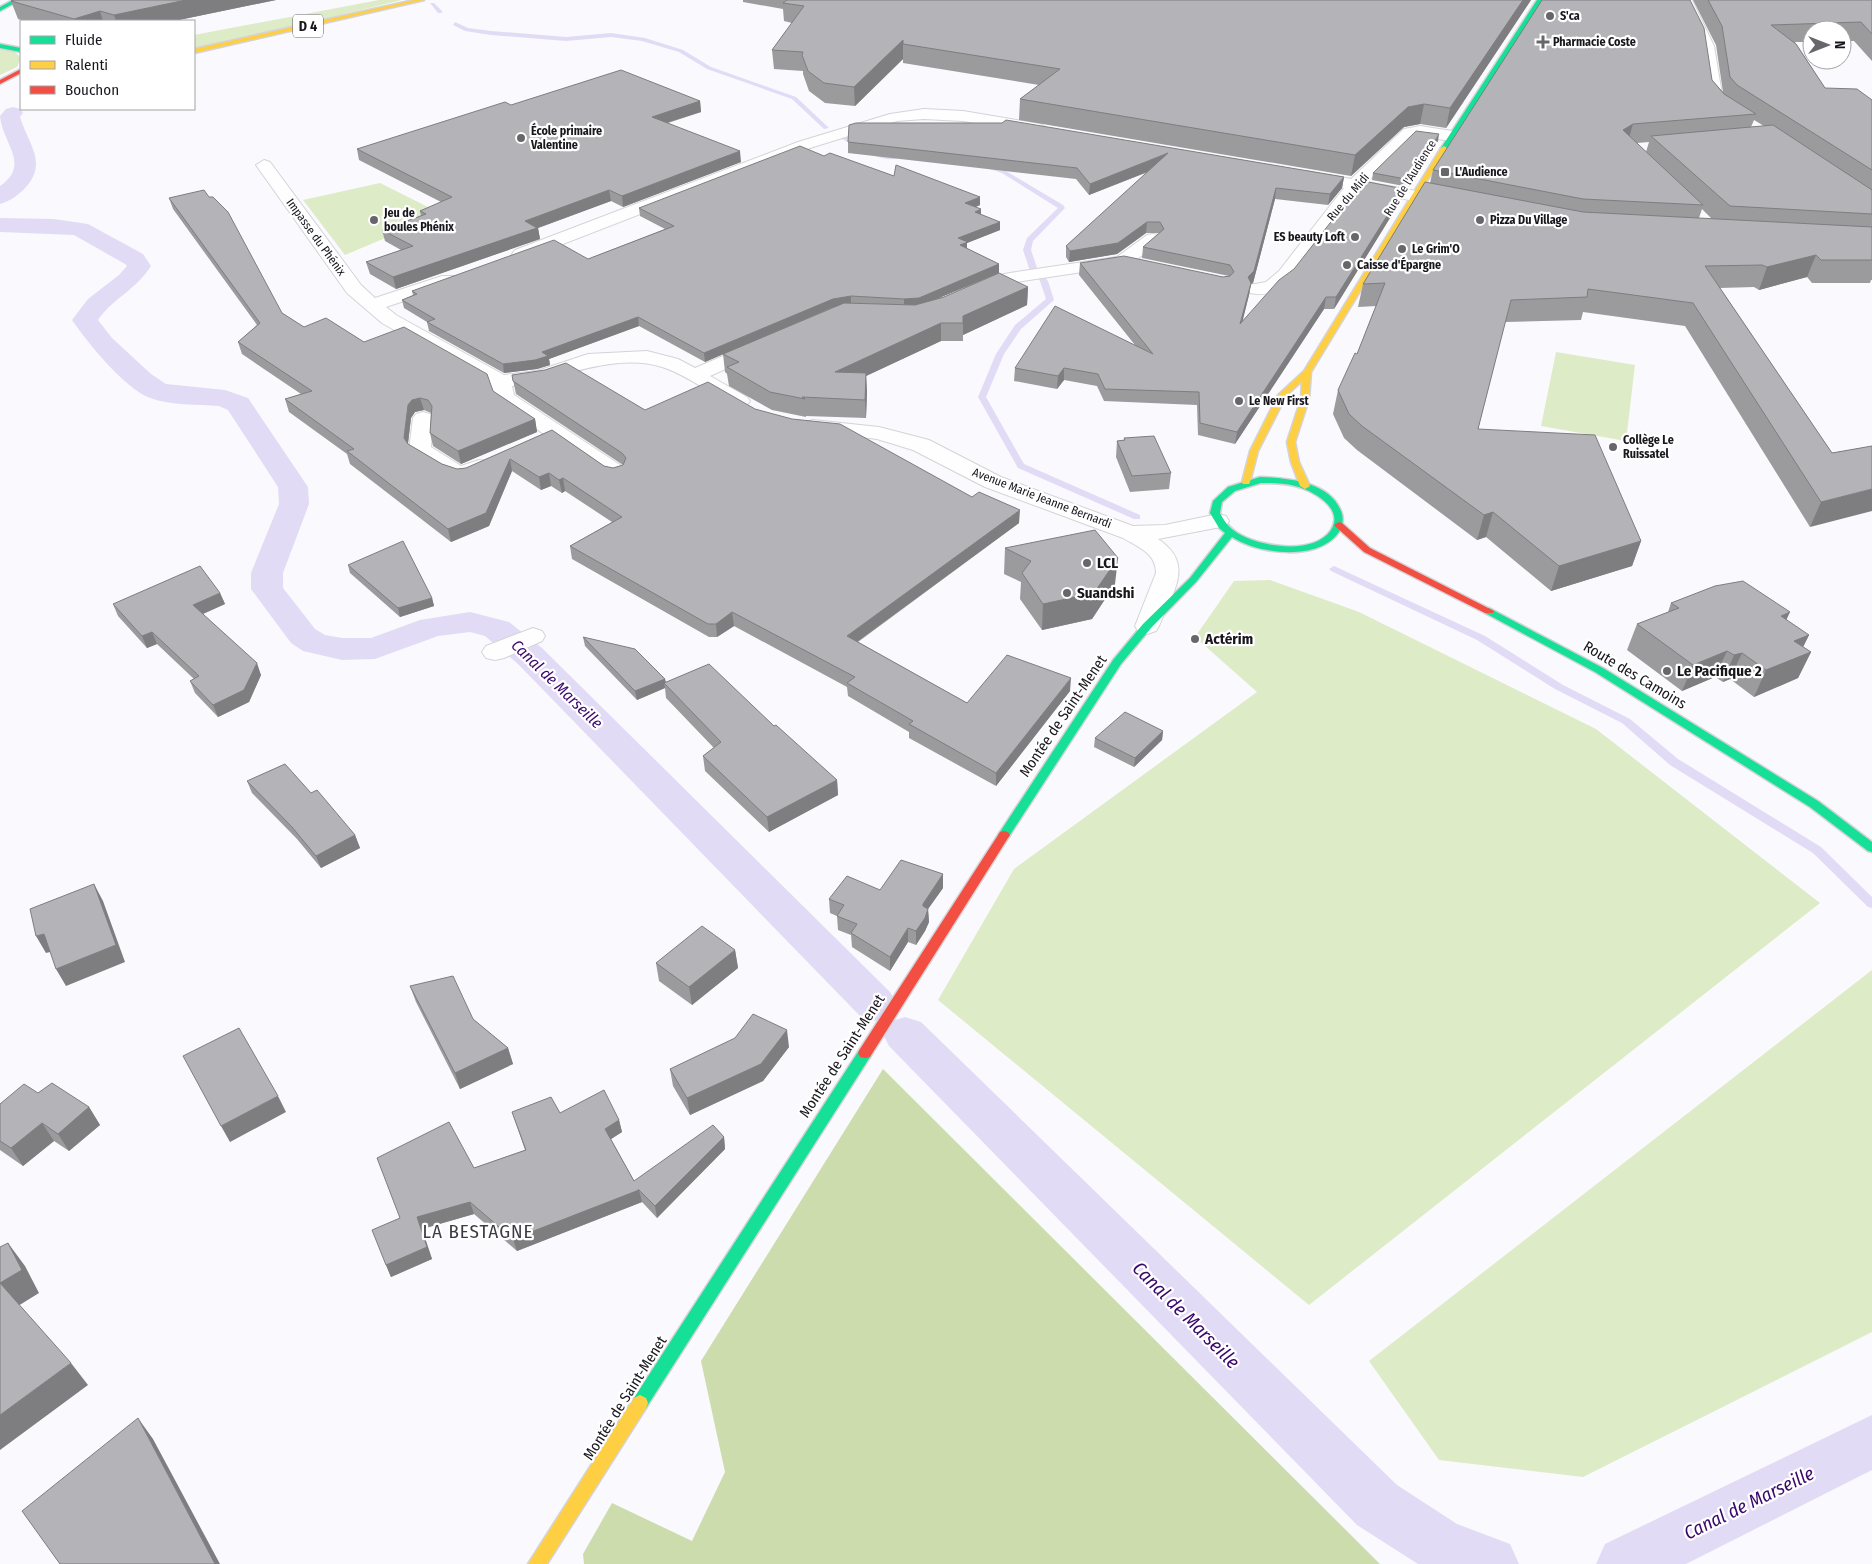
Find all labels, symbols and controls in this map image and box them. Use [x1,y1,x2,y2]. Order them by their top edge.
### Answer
place label: S'ca [1560,9,1580,23]
marker: S'ca [1544,10,1556,22]
road number: D 4 [293,15,323,38]
legend [20,20,195,110]
north arrow [1802,20,1852,70]
text: Fluide [65,31,102,49]
place label: Pharmacie Coste [1553,35,1636,49]
marker: Pharmacie Coste [1537,36,1549,48]
text: N [1831,41,1848,49]
text: Ralenti [65,56,108,74]
text: Bouchon [65,81,119,99]
place label: École primaire Valentine [530,122,602,152]
marker: École primaire Valentine [515,132,527,144]
street label: Rue de l'Audience [1381,137,1439,219]
place label: L'Audience [1455,165,1508,179]
marker: L'Audience [1439,166,1451,178]
street label: Rue du Midi [1324,170,1372,224]
street label: Impasse du Phénix [283,196,349,279]
place label: Jeu de boules Phénix [383,206,454,234]
place label: Pizza Du Village [1490,213,1567,227]
marker: Jeu de boules Phénix [368,214,380,226]
marker: Pizza Du Village [1474,214,1486,226]
place label: ES beauty Loft [1274,230,1346,244]
marker: ES beauty Loft [1349,231,1361,243]
place label: Le Grim'O [1412,242,1460,256]
marker: Le Grim'O [1396,243,1408,255]
place label: Caisse d'Épargne [1357,256,1441,272]
marker: Caisse d'Épargne [1341,259,1353,271]
place label: Le New First [1249,394,1310,408]
marker: Le New First [1233,395,1245,407]
place label: Collège Le Ruissatel [1623,433,1674,461]
marker: Collège Le Ruissatel [1607,441,1619,453]
street label: Avenue Marie Jeanne Bernardi [970,465,1114,531]
place label: LCL [1097,554,1118,572]
marker: LCL [1081,557,1093,569]
place label: Suandshi [1077,584,1134,602]
marker: Suandshi [1061,587,1073,599]
place label: Actérim [1204,630,1253,648]
marker: Actérim [1189,633,1201,645]
water label: Canal de Marseille [507,636,607,733]
street label: Route des Camoins [1580,637,1690,713]
street label: Montée de Saint-Menet [1016,652,1111,780]
place label: Le Pacifique 2 [1677,662,1762,680]
marker: Le Pacifique 2 [1661,665,1673,677]
street label: Montée de Saint-Menet [795,991,889,1121]
district label: LA BESTAGNE [423,1220,533,1243]
water label: Canal de Marseille [1128,1257,1244,1373]
street label: Montée de Saint-Menet [579,1332,671,1463]
water label: Canal de Marseille [1680,1462,1818,1544]

